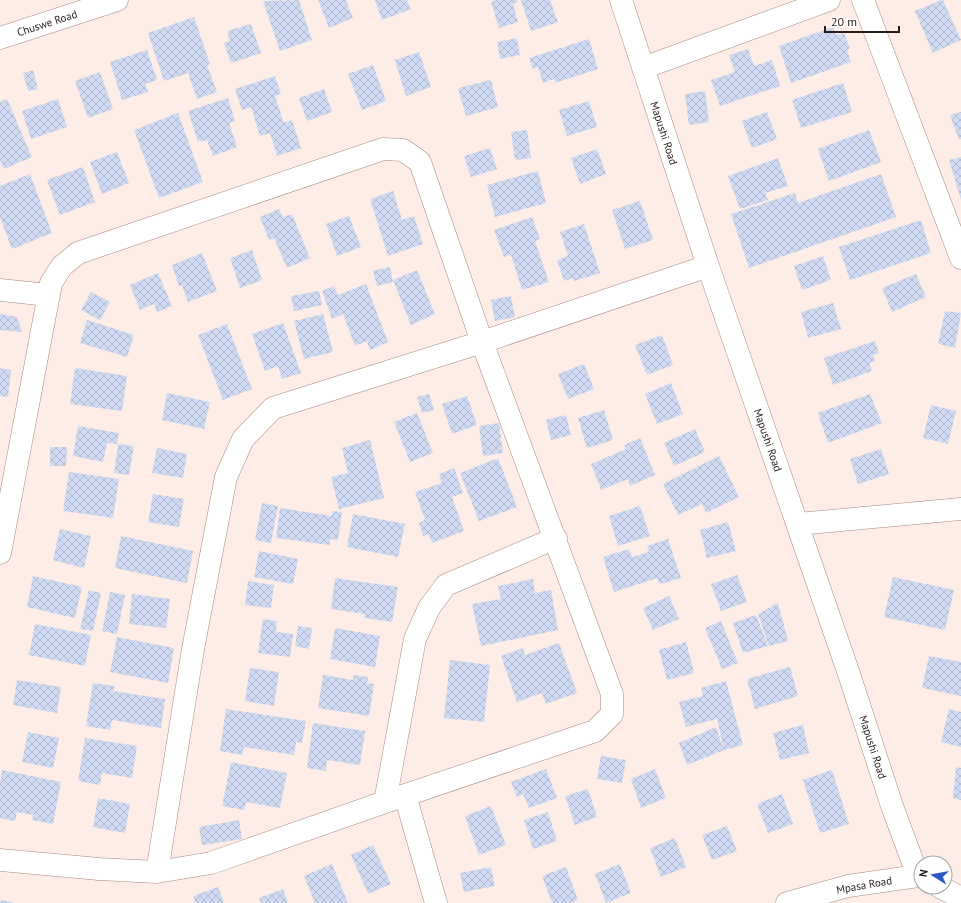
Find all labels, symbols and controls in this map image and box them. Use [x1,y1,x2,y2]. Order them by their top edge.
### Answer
street label: Chuswe Road [15,7,79,39]
scale bar [825,8,899,34]
text: 20 m [831,14,857,29]
street label: Mapushi Road [647,100,681,167]
street label: Mapushi Road [751,407,785,473]
street label: Mapushi Road [856,714,890,781]
north arrow [913,855,953,895]
text: N [916,868,931,878]
street label: Mpasa Road [835,873,893,897]

